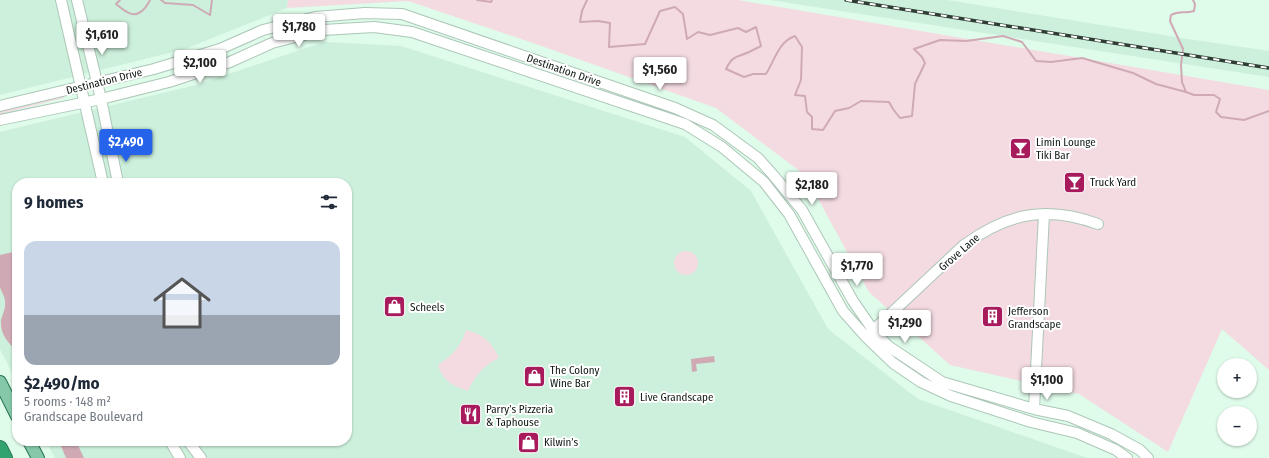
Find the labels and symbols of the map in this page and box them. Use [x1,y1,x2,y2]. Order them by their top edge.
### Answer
pin: $1,780 [266,14,332,48]
pin: $1,610 [69,22,135,56]
pin: $2,100 [167,50,233,84]
street label: Destination Drive [525,52,603,89]
pin: $1,560 [627,57,693,91]
street label: Destination Drive [65,66,143,97]
pin: $2,490 [93,129,159,163]
bar icon: Limin Lounge Tiki Bar [1007,135,1033,161]
place label: Limin Lounge Tiki Bar [1036,136,1096,162]
bar icon: Truck Yard [1062,169,1088,195]
pin: $2,180 [779,172,845,206]
place label: Truck Yard [1090,176,1136,189]
street label: Grove Lane [936,231,982,274]
pin: $1,770 [824,253,890,287]
shop icon: Scheels [381,294,407,320]
place label: Scheels [410,301,445,314]
building icon: Jefferson Grandscape [980,304,1006,330]
place label: Jefferson Grandscape [1008,305,1061,331]
pin: $1,290 [872,310,938,344]
shop icon: The Colony Wine Bar [522,363,548,389]
place label: The Colony Wine Bar [550,364,599,390]
pin: $1,100 [1014,367,1080,401]
building icon: Live Grandscape [611,384,637,410]
place label: Live Grandscape [640,391,713,404]
restaurant icon: Parry’s Pizzeria & Taphouse [458,402,484,428]
place label: Parry’s Pizzeria & Taphouse [486,403,553,429]
shop icon: Kilwin’s [515,429,541,455]
place label: Kilwin’s [544,436,578,449]

